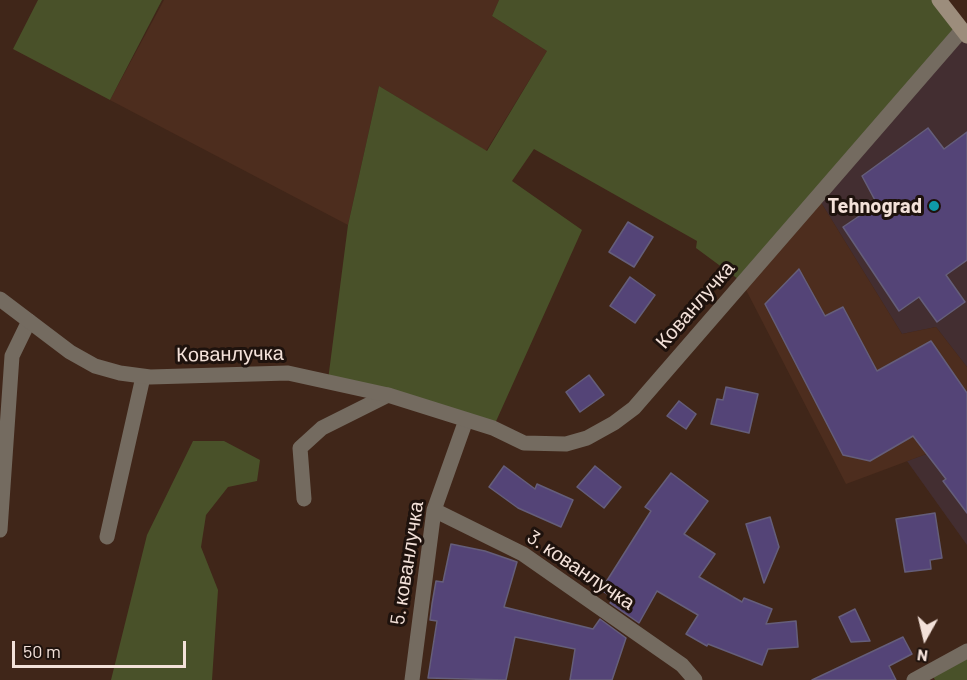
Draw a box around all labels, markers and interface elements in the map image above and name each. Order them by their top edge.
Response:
place label: Tehnograd [828,194,922,218]
marker: Tehnograd [927,199,941,213]
street label: Кованлучка [651,256,739,354]
street label: Кованлучка [176,341,284,367]
street label: 5. кованлучка [385,499,429,627]
street label: 3. кованлучка [523,525,639,615]
north arrow [895,608,955,668]
scale bar [15,629,189,667]
text: 50 m [23,640,61,662]
text: N [916,646,929,666]

